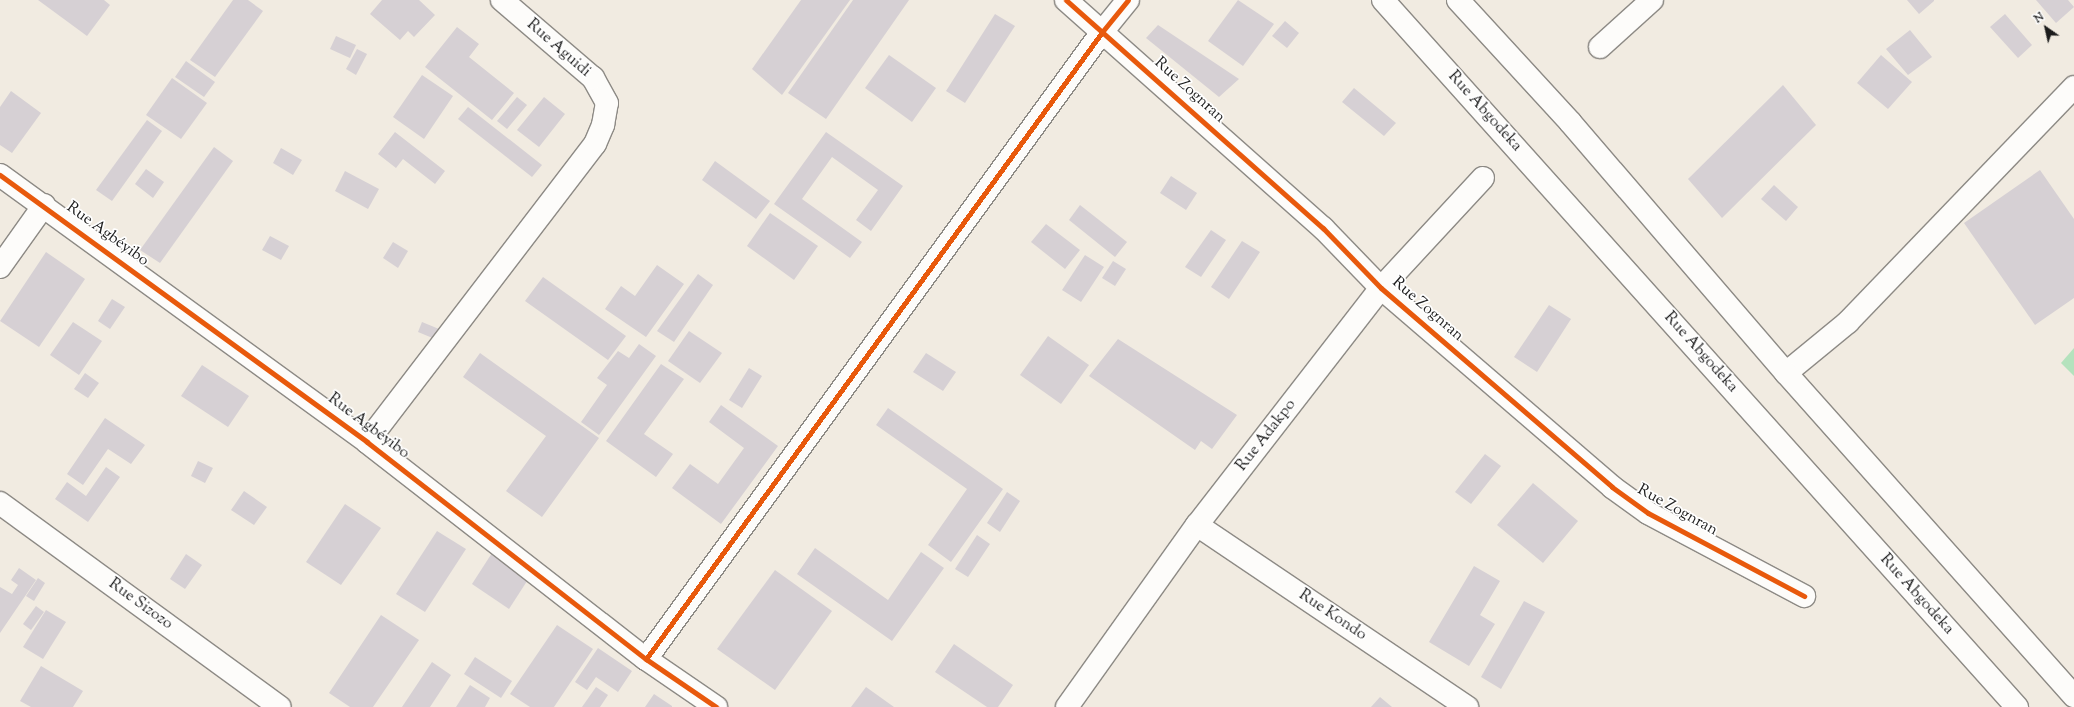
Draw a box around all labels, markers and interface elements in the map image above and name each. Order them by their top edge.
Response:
north arrow [2026,8,2066,48]
text: N [2031,9,2047,27]
street label: Rue Aguidi [522,16,594,82]
street label: Rue Zognran [1150,54,1228,128]
street label: Rue Abgodeka [1443,68,1525,156]
street label: Rue Agbéyibo [62,199,152,271]
street label: Rue Zognran [1387,274,1467,346]
street label: Rue Abgodeka [1659,309,1741,397]
street label: Rue Agbéyibo [323,390,413,464]
street label: Rue Adakpo [1233,396,1301,476]
street label: Rue Zognran [1634,481,1720,541]
street label: Rue Abgodeka [1875,551,1957,639]
street label: Rue Sizozo [104,575,176,635]
street label: Rue Kondo [1294,586,1370,646]

